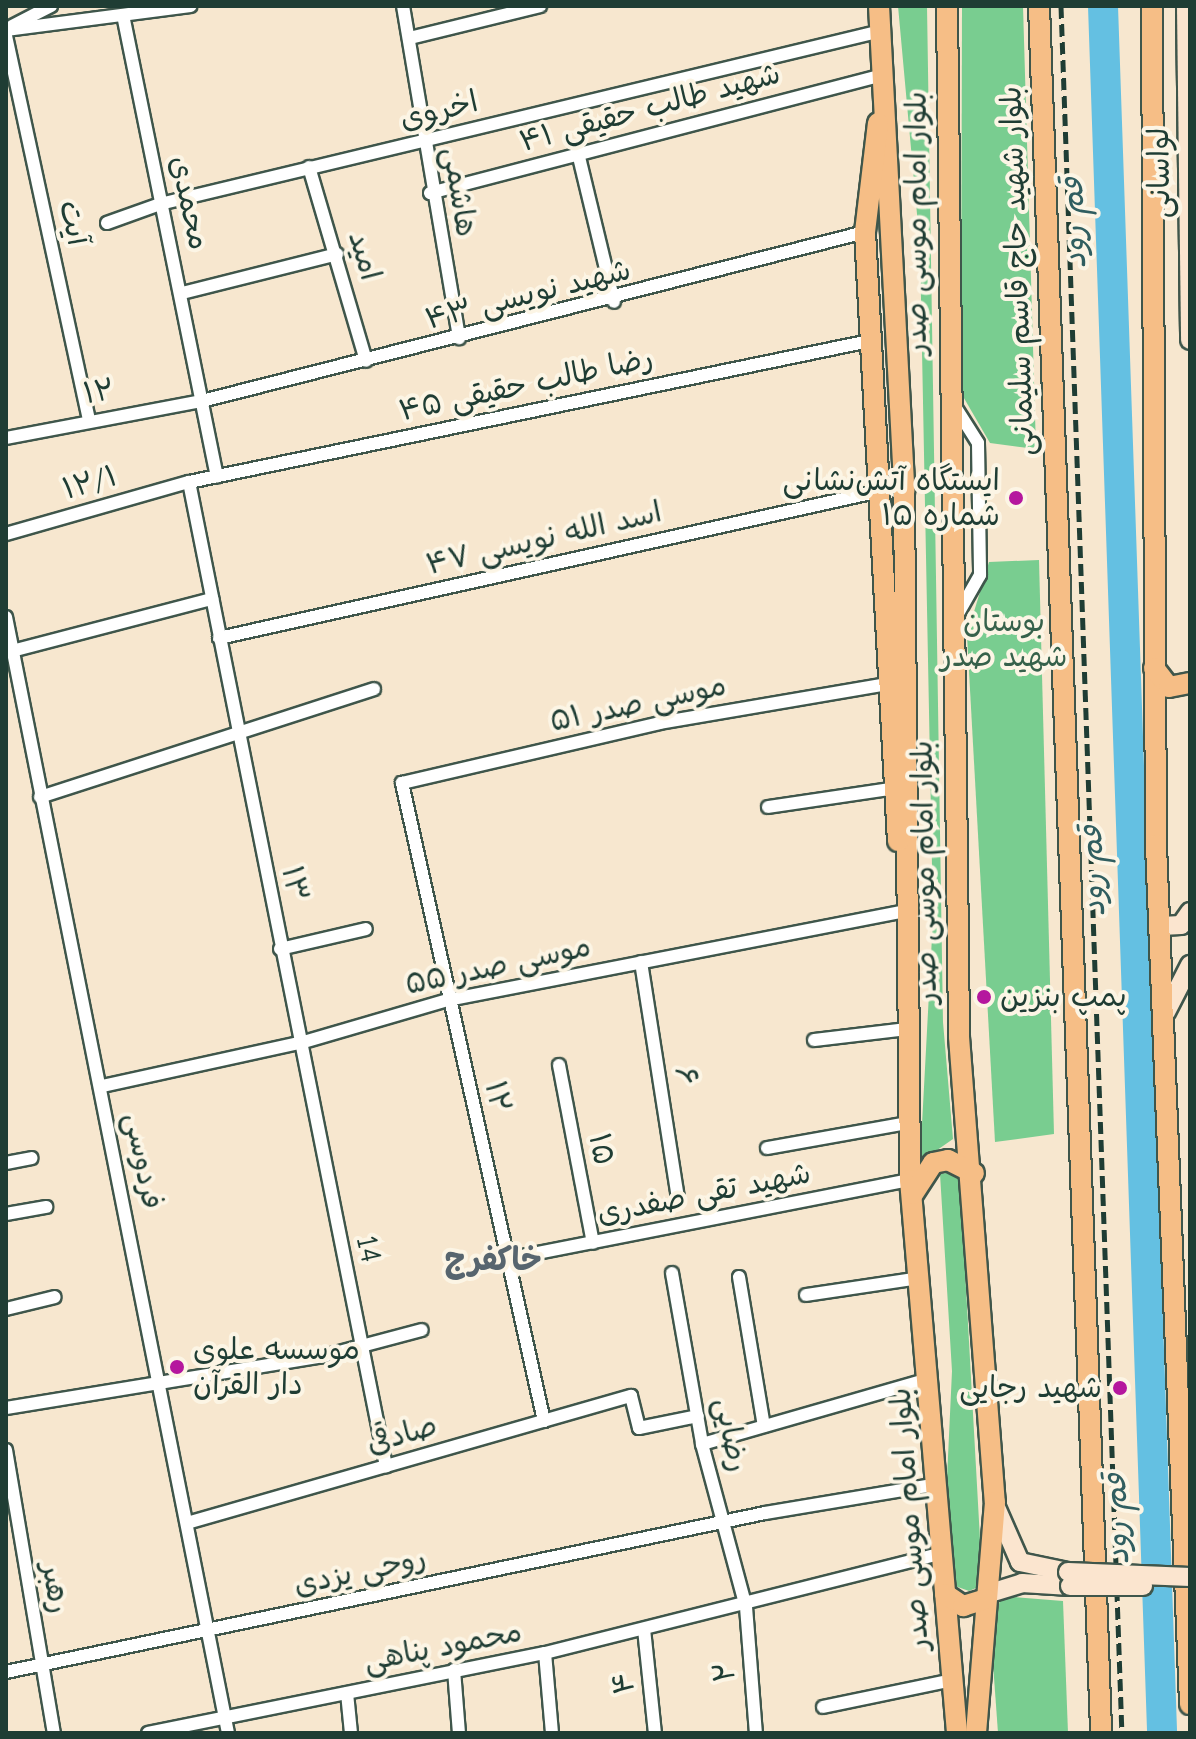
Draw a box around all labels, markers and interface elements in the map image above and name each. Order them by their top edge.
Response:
street label: ۴۱ شهید طالب حقیقی [516,56,784,160]
street label: اخروی [396,84,482,138]
street label: بلوار شهید حاج قاسم سلیمانی [994,85,1042,457]
street label: بلوار امام موسی صدر [899,91,935,355]
street label: لواسانی [1141,127,1179,219]
street label: هاشمی [434,145,484,239]
street label: محمدی [162,153,216,253]
water label: قم رود [1053,177,1095,269]
street label: آیت [51,197,95,249]
street label: امید [340,227,388,285]
street label: ۴۳ شهید نویسی [422,252,634,338]
street label: ۴۵ رضا طالب حقیقی [396,340,656,430]
street label: ۱۲ [81,372,117,412]
street label: ۱۲/۱ [59,458,121,508]
place label: ایستگاه آتش‌نشانی شماره ۱۵ [782,463,1000,534]
marker: ایستگاه آتش‌نشانی شماره ۱۵ [1007,489,1025,507]
street label: ۴۷ اسد الله نویسی [423,494,665,584]
park label: بوستان شهید صدر [940,604,1068,674]
street label: موسی صدر ۵۱ [547,668,729,740]
street label: بلوار امام موسی صدر [905,740,945,1004]
water label: قم رود [1072,825,1114,917]
street label: ۱۳ [273,863,315,905]
street label: موسی صدر ۵۵ [402,929,594,1003]
place label: پمپ بنزین [1000,979,1127,1015]
marker: پمپ بنزین [975,988,993,1006]
street label: ۶ [666,1064,704,1088]
street label: ۱۲ [476,1078,518,1116]
street label: فردوسی [116,1110,170,1212]
street label: ۱۵ [580,1130,622,1168]
street label: شهید تقی صفدری [594,1156,814,1232]
street label: 14 [347,1232,389,1266]
district label: خاکفرج [444,1241,542,1279]
place label: موسسه علوی دار القرآن [193,1332,360,1402]
marker: موسسه علوی دار القرآن [168,1358,186,1376]
place label: شهید رجایی [959,1370,1102,1406]
marker: شهید رجایی [1109,1377,1131,1399]
street label: بلوار امام موسی صدر [883,1386,937,1652]
street label: رضایی [706,1395,756,1475]
street label: صادقی [363,1408,441,1462]
water label: قم رود [1096,1473,1138,1565]
street label: روحی یزدی [291,1540,429,1604]
street label: رهبر [33,1560,77,1616]
street label: محمود پناهی [361,1614,525,1680]
street label: ۲ [706,1661,744,1683]
street label: ۴ [605,1670,643,1696]

